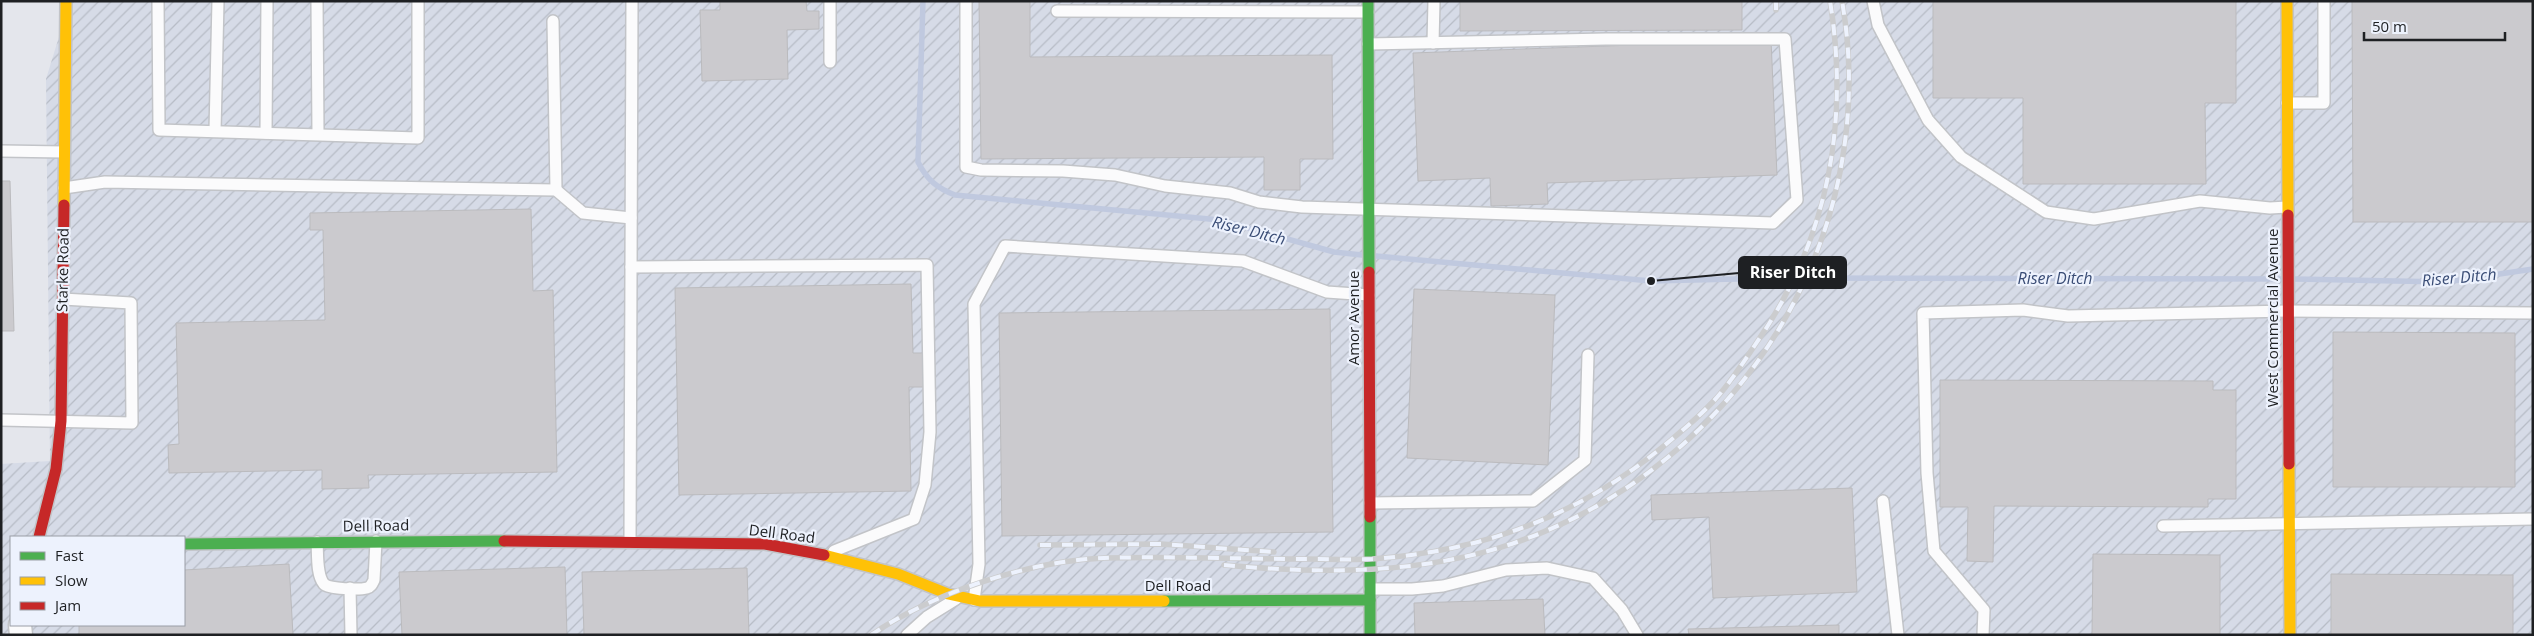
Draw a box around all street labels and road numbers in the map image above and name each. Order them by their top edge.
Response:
street label: Starke Road [51,228,73,312]
street label: West Commercial Avenue [2262,229,2282,407]
street label: Amor Avenue [1343,271,1363,365]
street label: Dell Road [343,514,409,536]
street label: Dell Road [748,519,816,547]
street label: Dell Road [1145,575,1211,595]

